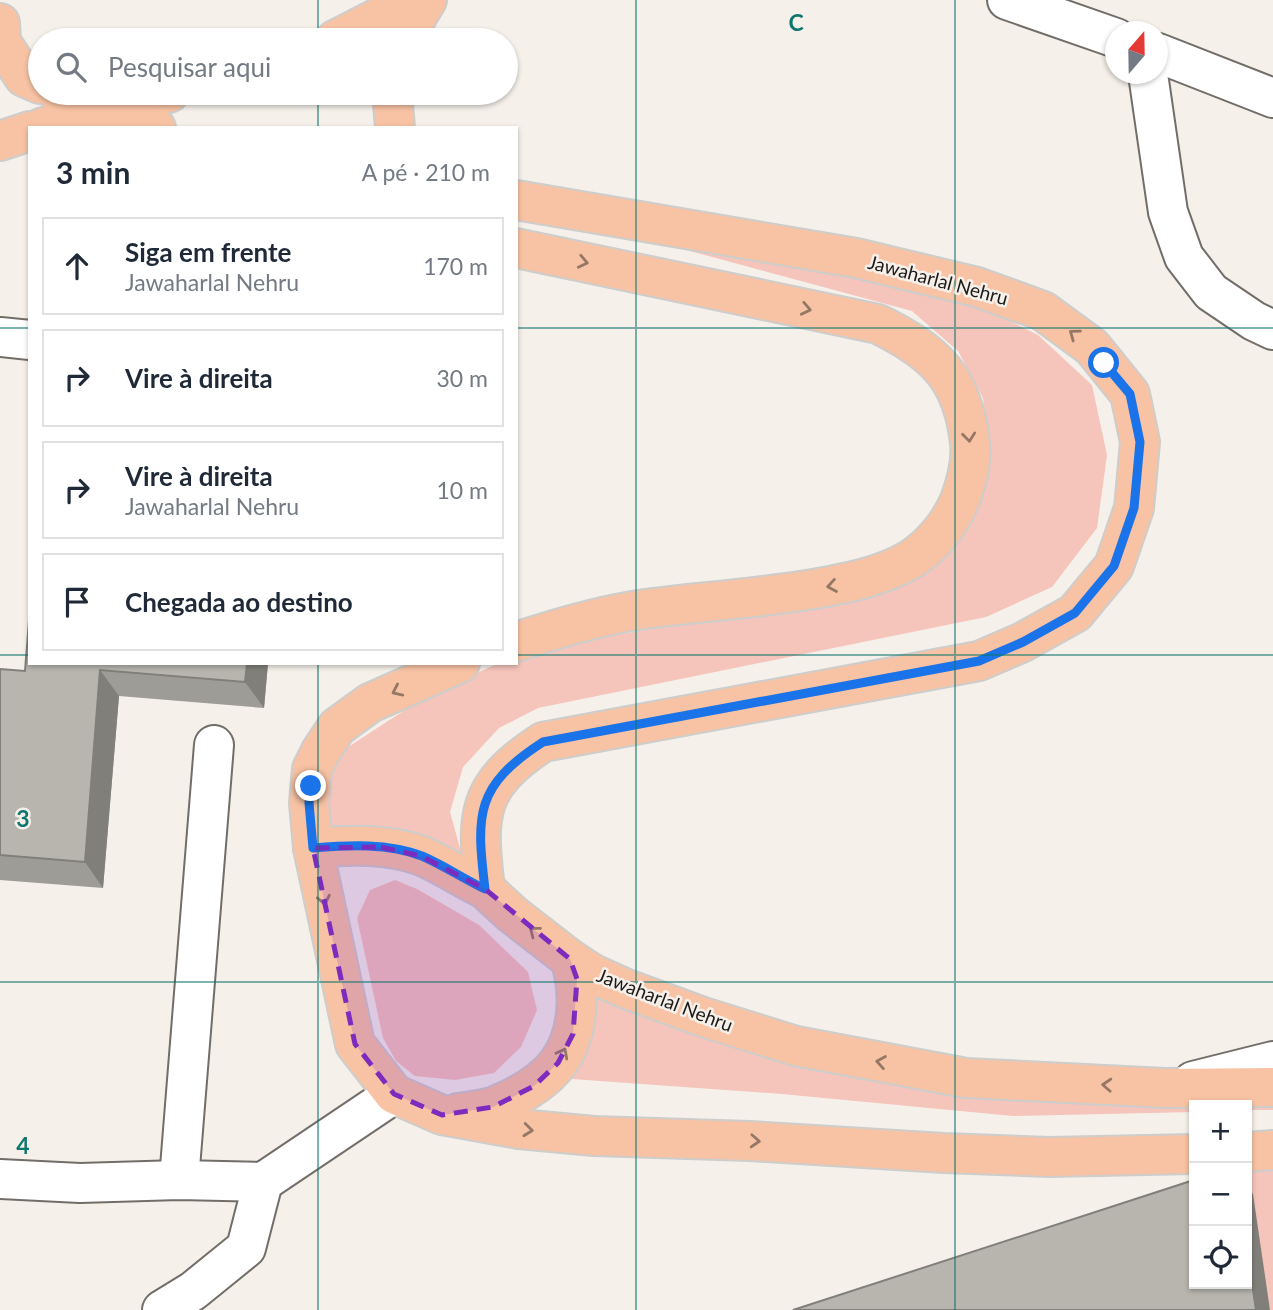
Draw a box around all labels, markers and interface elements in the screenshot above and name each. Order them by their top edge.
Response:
text: C [788,8,804,36]
north arrow [1105,21,1168,84]
search box [28,28,518,105]
icon: search [52,48,90,86]
text: Pesquisar aqui [108,51,271,83]
text: 3 min [56,154,130,190]
text: A pé · 210 m [362,158,490,186]
text: Siga em frente [125,236,292,268]
icon: ahead [58,247,96,285]
street label: Jawaharlal Nehru [866,250,1011,309]
text: 170 m [423,252,488,280]
one-way arrow [577,254,589,269]
text: Jawaharlal Nehru [125,268,299,296]
one-way arrow [800,300,812,315]
one-way arrow [1069,330,1082,343]
route start [1088,347,1119,378]
icon: right [58,359,96,397]
text: Vire à direita [125,362,273,394]
text: 30 m [437,364,488,392]
one-way arrow [961,431,976,442]
text: Vire à direita [125,460,273,492]
icon: right [58,471,96,509]
text: 10 m [437,476,488,504]
text: Jawaharlal Nehru [125,492,299,520]
one-way arrow [826,578,837,593]
icon: arrive [58,583,96,621]
text: Chegada ao destino [125,586,353,618]
one-way arrow [392,683,404,697]
route end [295,770,326,801]
text: 3 [16,804,30,832]
one-way arrow [316,894,331,906]
one-way arrow [530,927,542,940]
street label: Jawaharlal Nehru [594,963,736,1036]
one-way arrow [554,1048,568,1060]
one-way arrow [875,1055,887,1070]
one-way arrow [1101,1077,1112,1092]
map controls [1189,1100,1252,1289]
button: + [1189,1100,1252,1163]
one-way arrow [522,1122,533,1137]
text: 4 [16,1131,30,1159]
one-way arrow [749,1134,760,1149]
button: − [1189,1163,1252,1226]
button: locate [1189,1226,1252,1289]

